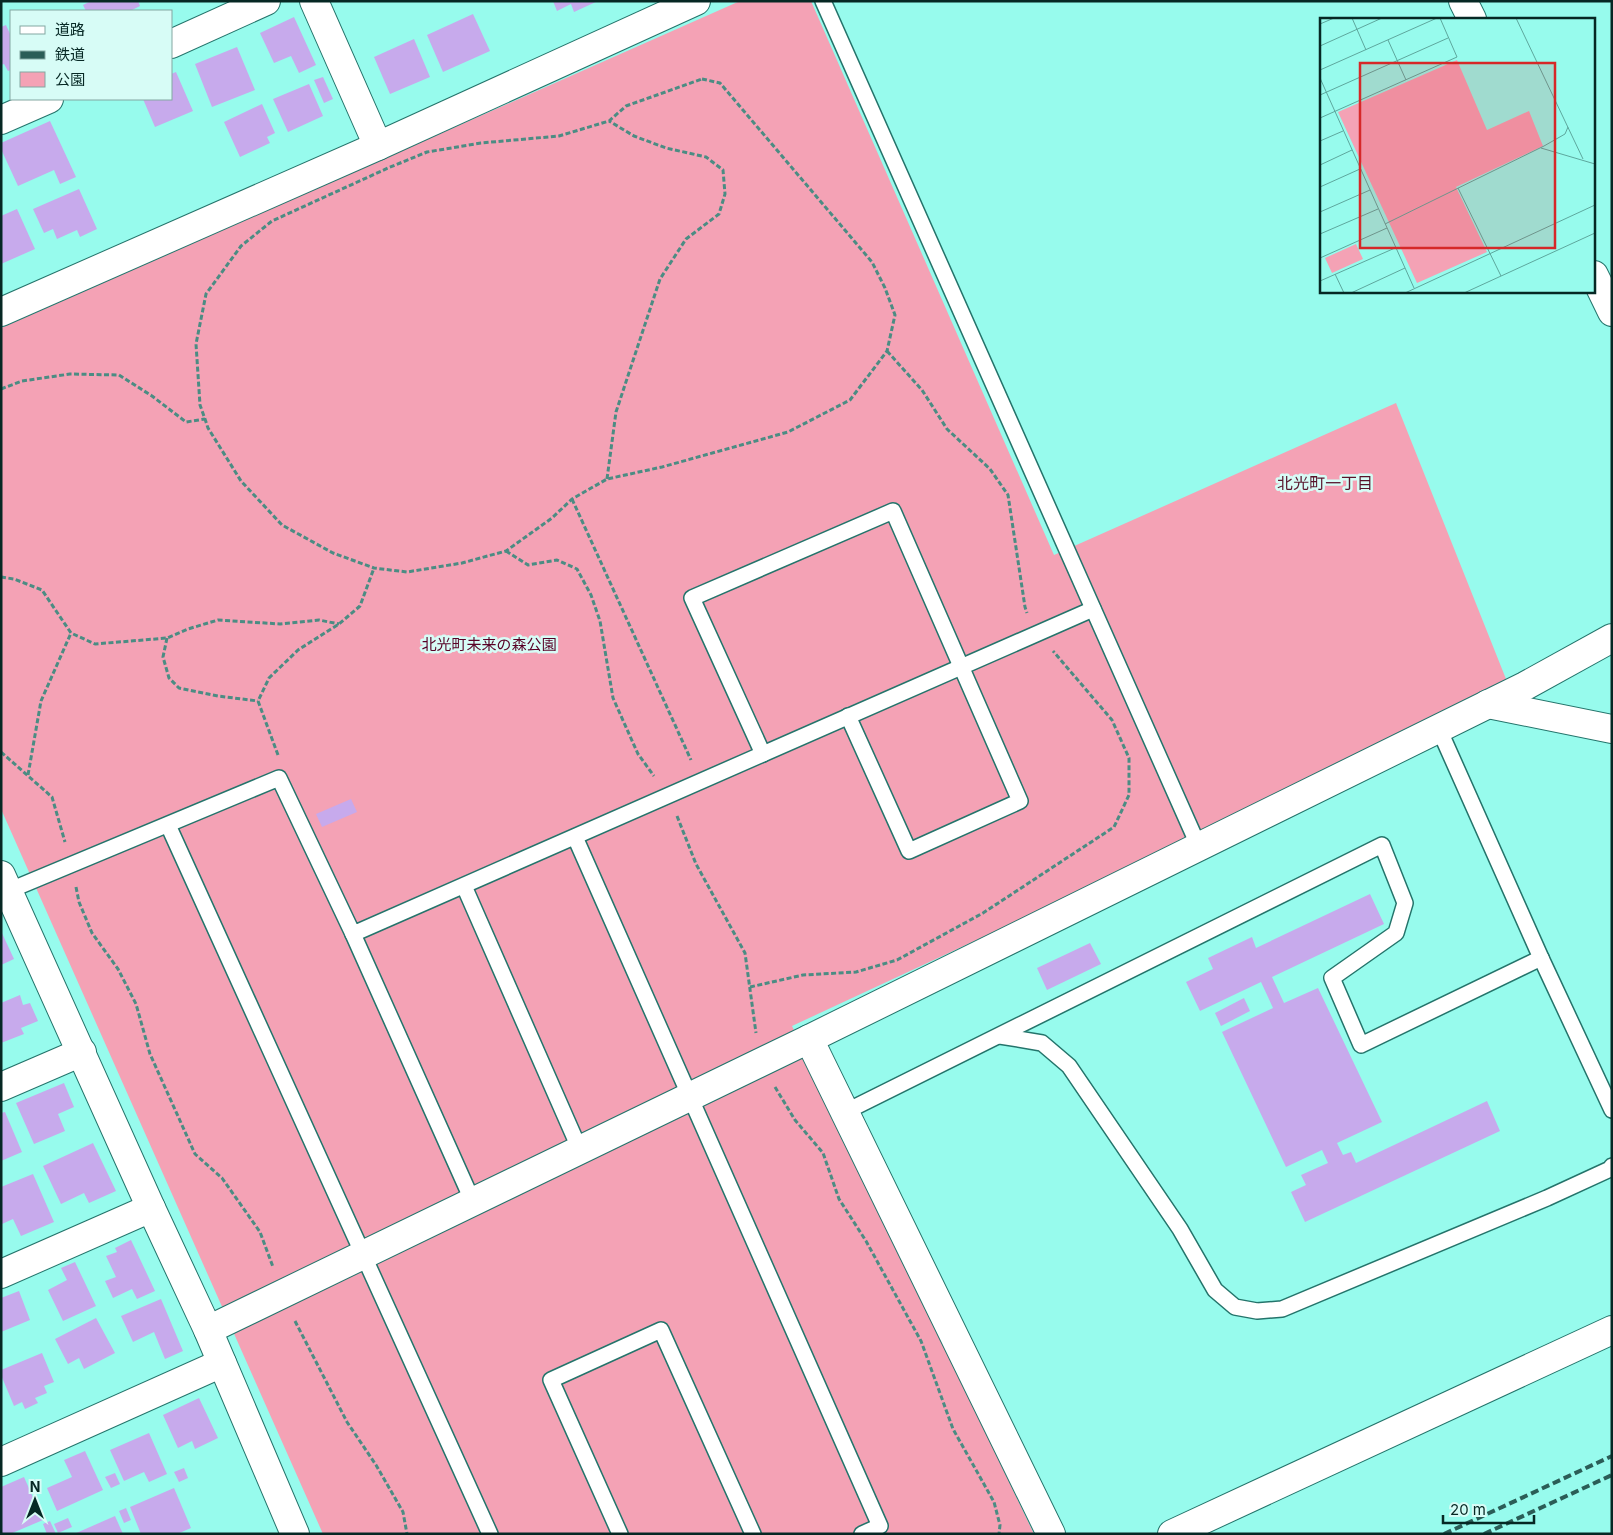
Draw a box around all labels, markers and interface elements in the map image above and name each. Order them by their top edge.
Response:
legend [10,10,172,100]
inset map [1320,18,1596,292]
text: 道路 [55,20,85,39]
text: 鉄道 [55,45,85,64]
text: 公園 [55,70,85,89]
district label: 北光町一丁目 [1277,473,1373,493]
park label: 北光町未来の森公園 [421,635,557,654]
north arrow [10,1475,60,1525]
text: N [30,1478,40,1495]
scale bar [1443,1492,1534,1524]
text: 20 m [1450,1500,1486,1519]

